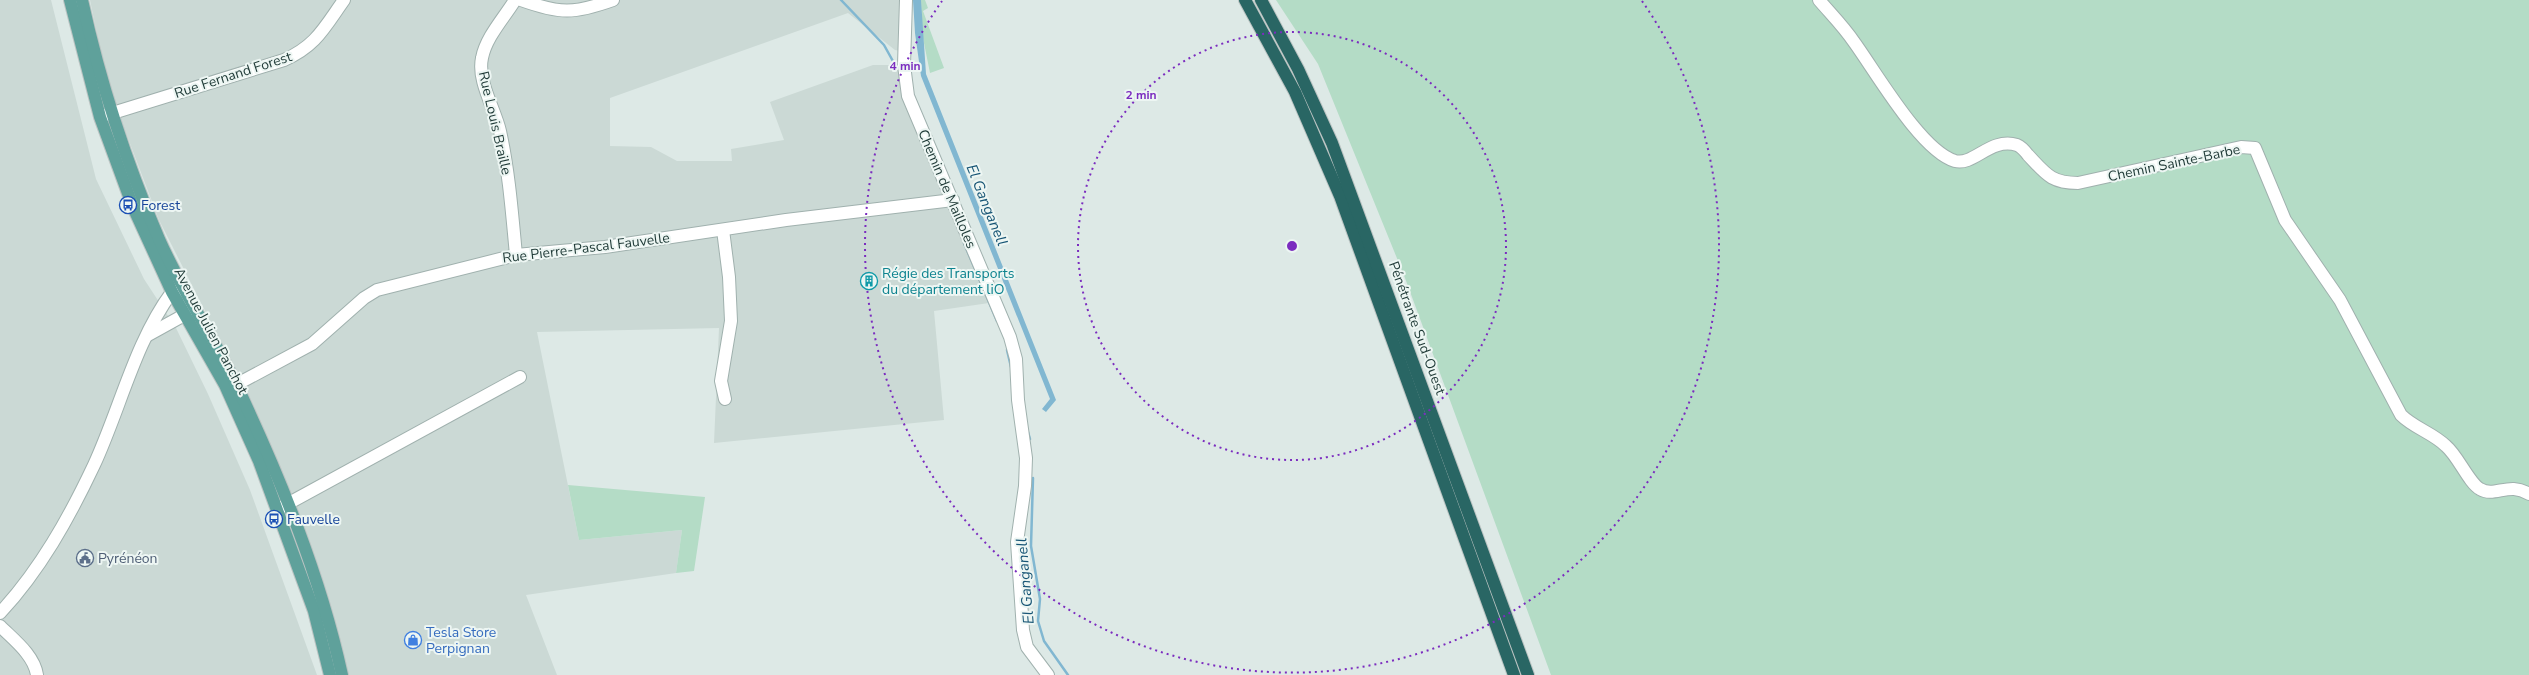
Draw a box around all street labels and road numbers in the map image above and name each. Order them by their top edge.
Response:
street label: Rue Fernand Forest [172,47,294,103]
street label: Rue Louis Braille [474,69,516,177]
street label: Chemin de Mailloles [913,127,981,252]
street label: Chemin Sainte-Barbe [2106,140,2242,186]
street label: Rue Pierre-Pascal Fauvelle [501,228,671,268]
street label: Pénétrante Sud-Ouest [1384,259,1450,397]
street label: Avenue Julien Panchot [170,264,253,398]

